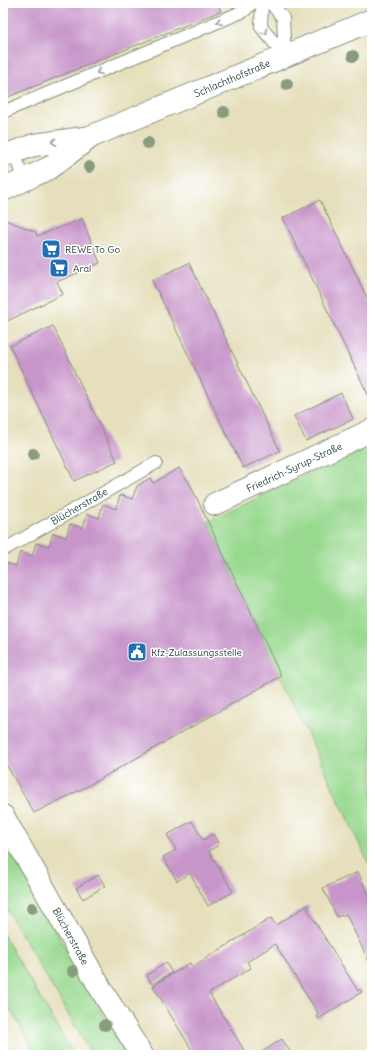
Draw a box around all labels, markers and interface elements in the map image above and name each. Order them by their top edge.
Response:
one-way arrow [215,17,222,25]
one-way arrow [261,27,268,35]
street label: Schlachthofstraße [192,57,272,100]
one-way arrow [95,67,103,75]
one-way arrow [50,137,57,146]
supermarket icon: REWE To Go [40,238,62,260]
place label: REWE To Go [65,243,120,256]
supermarket icon: Aral [48,257,70,279]
place label: Aral [73,262,91,275]
street label: Friedrich-Syrup-Straße [244,440,344,495]
street label: Blücherstraße [49,485,110,528]
public building icon: Kfz-Zulassungsstelle [126,641,148,663]
place label: Kfz-Zulassungsstelle [151,646,242,659]
street label: Blücherstraße [50,905,92,967]

